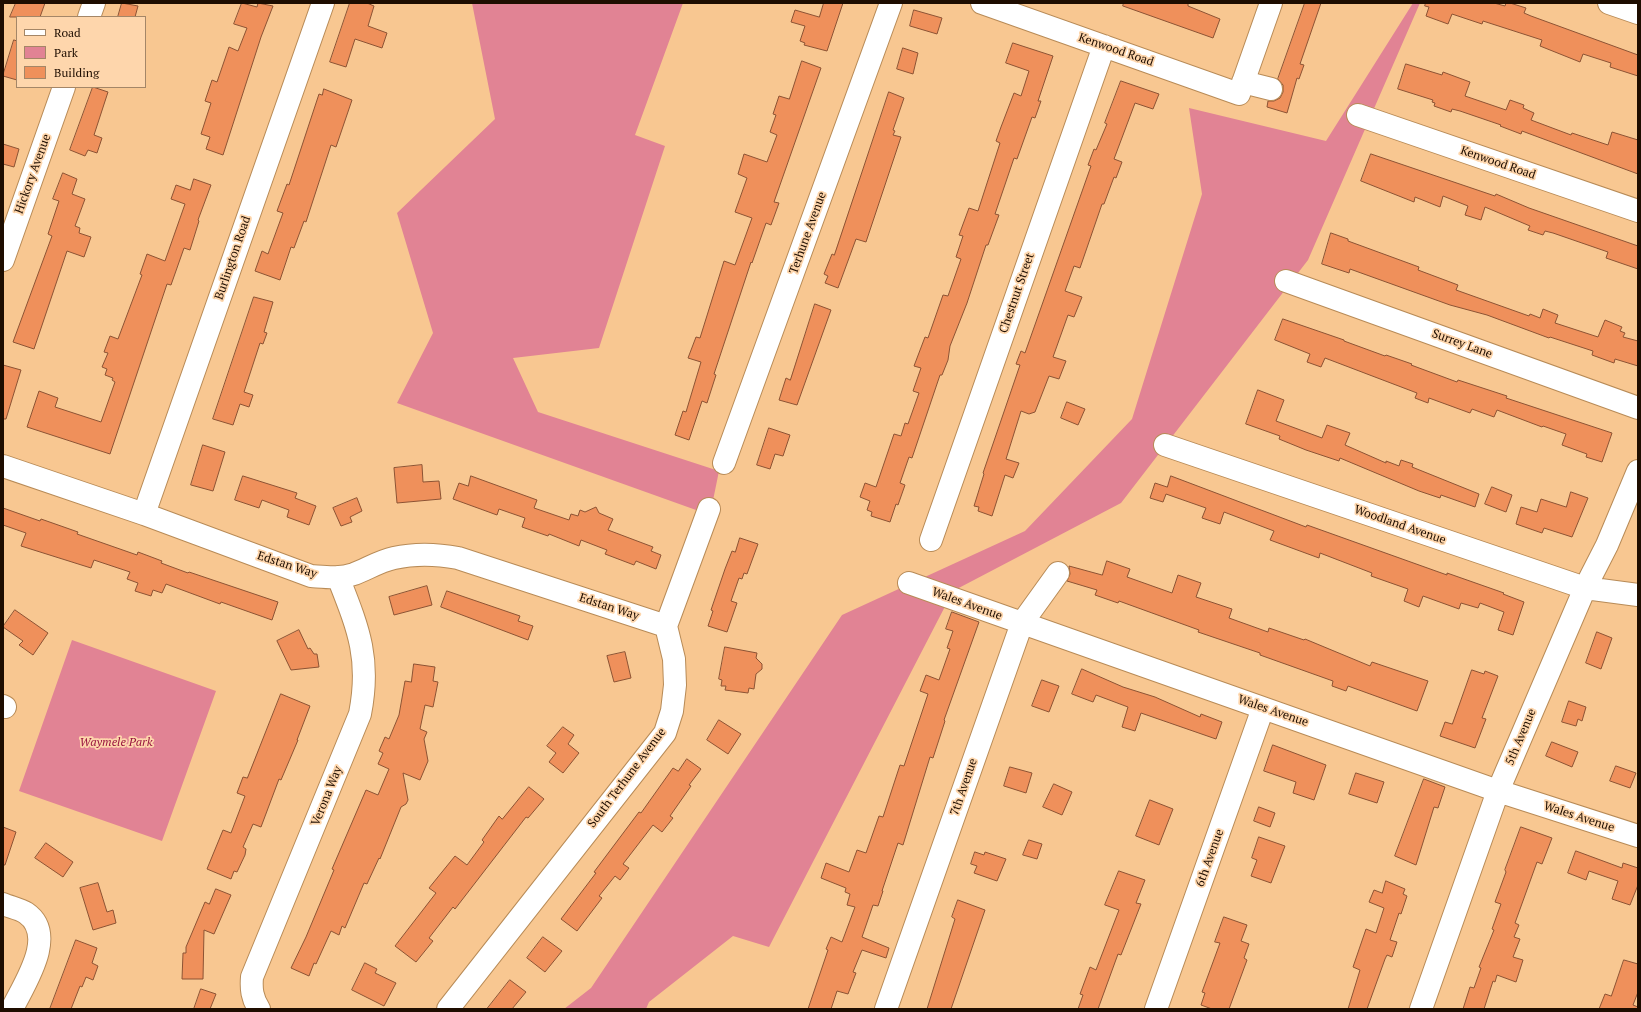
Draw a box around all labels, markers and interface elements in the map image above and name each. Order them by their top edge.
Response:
legend [16,16,146,88]
text: Road [54,25,81,40]
street label: Kenwood Road [1077,30,1155,70]
text: Park [54,45,78,60]
text: Building [54,65,99,80]
street label: Hickory Avenue [12,132,54,216]
street label: Kenwood Road [1459,143,1537,183]
street label: Terhune Avenue [786,190,830,276]
street label: Burlington Road [212,214,254,302]
street label: Chestnut Street [997,251,1037,335]
street label: Surrey Lane [1430,326,1494,362]
street label: Woodland Avenue [1352,503,1448,547]
street label: Edstan Way [255,549,319,581]
street label: Wales Avenue [930,585,1004,623]
street label: Edstan Way [577,591,641,623]
street label: Wales Avenue [1236,692,1310,730]
street label: 5th Avenue [1503,707,1539,767]
street label: South Terhune Avenue [585,725,669,831]
park label: Waymele Park [80,736,152,750]
street label: 7th Avenue [947,756,981,818]
street label: Verona Way [309,764,345,828]
street label: Wales Avenue [1542,799,1616,835]
street label: 6th Avenue [1193,827,1227,889]

